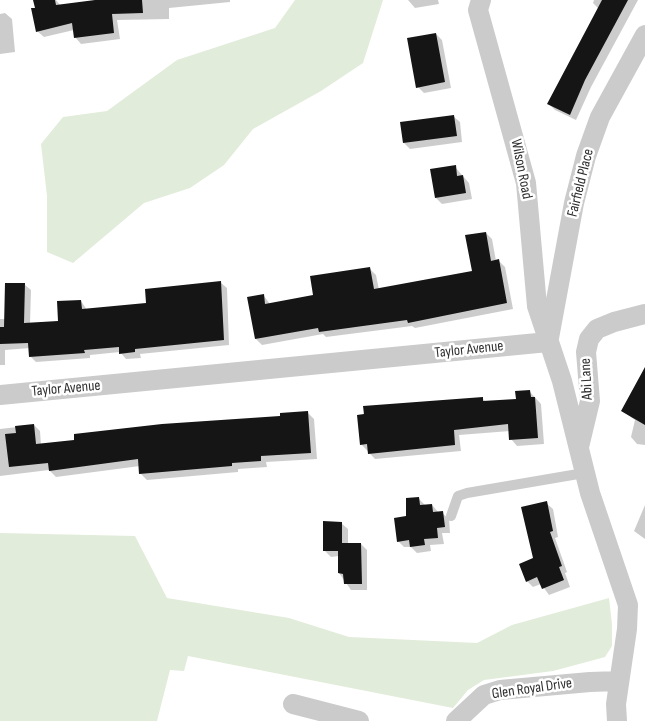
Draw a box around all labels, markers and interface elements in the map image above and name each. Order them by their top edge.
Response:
street label: Wilson Road [506,137,536,201]
street label: Fairfield Place [564,147,598,219]
street label: Taylor Avenue [434,337,504,363]
street label: Abi Lane [577,358,597,400]
street label: Taylor Avenue [31,377,101,401]
street label: Glen Royal Drive [491,674,573,704]

